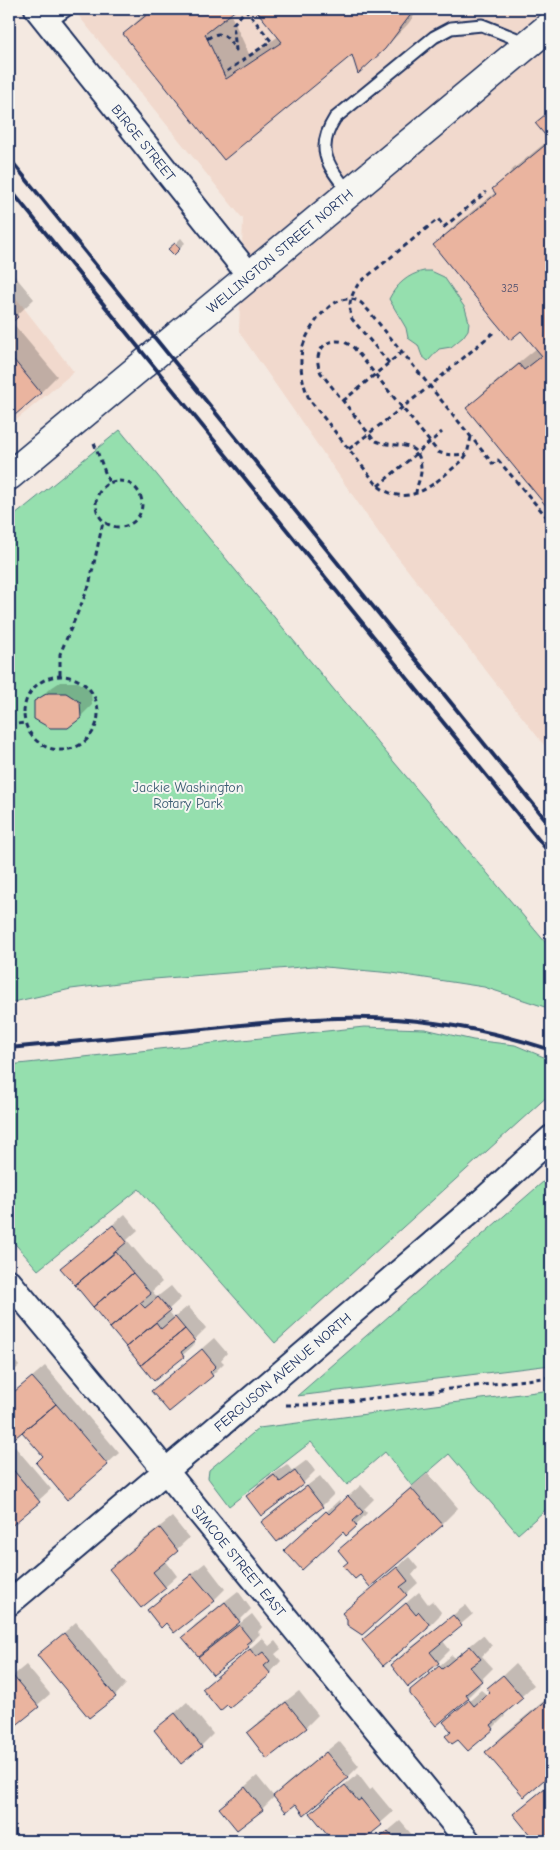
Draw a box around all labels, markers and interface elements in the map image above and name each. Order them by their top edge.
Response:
street label: BIRGE STREET [108,101,180,185]
street label: WELLINGTON STREET NORTH [203,185,356,317]
house number: 325 [501,282,519,295]
park label: Jackie Washington Rotary Park [133,779,243,812]
street label: FERGUSON AVENUE NORTH [210,1309,355,1435]
street label: SIMCOE STREET EAST [188,1501,290,1620]

